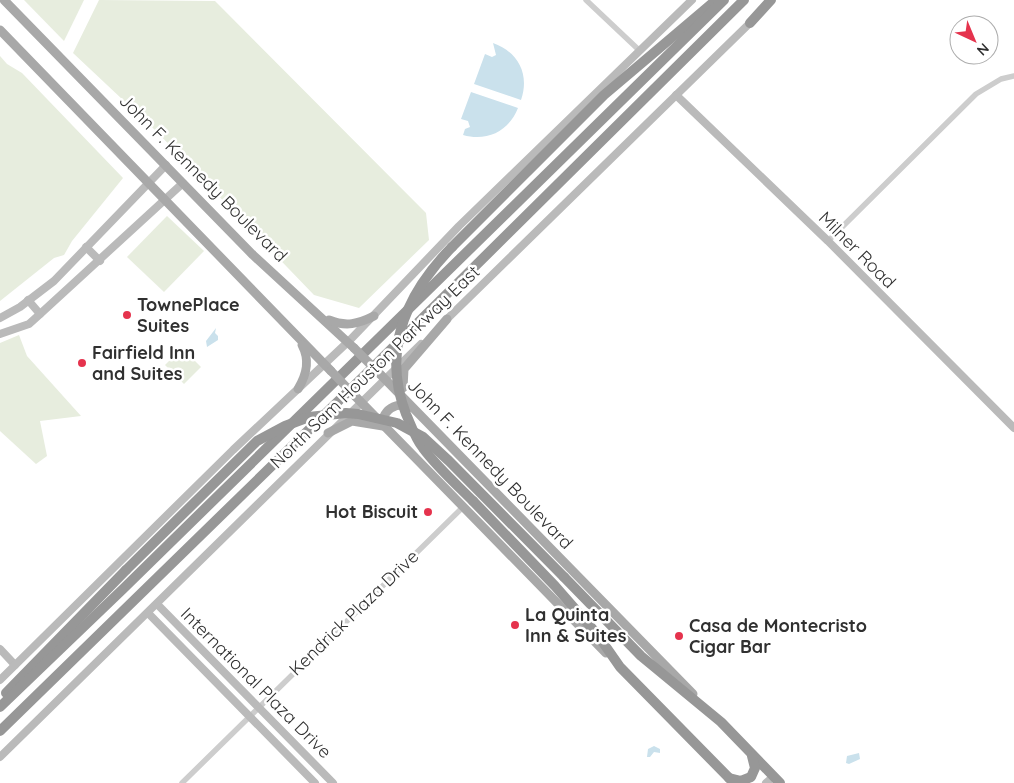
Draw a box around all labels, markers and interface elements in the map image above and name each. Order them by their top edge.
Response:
north arrow [949,15,999,65]
text: N [973,39,993,59]
street label: John F. Kennedy Boulevard [114,89,292,267]
street label: Milner Road [814,206,901,293]
street label: North Sam Houston Parkway East [265,260,484,473]
place label: TownePlace Suites [137,293,240,337]
marker: TownePlace Suites [121,309,133,321]
place label: Fairfield Inn and Suites [92,341,195,385]
marker: Fairfield Inn and Suites [76,357,88,369]
street label: John F. Kennedy Boulevard [403,373,578,554]
place label: Hot Biscuit [325,500,418,523]
marker: Hot Biscuit [422,506,434,518]
street label: Kendrick Plaza Drive [284,545,423,680]
street label: International Plaza Drive [176,602,337,763]
place label: La Quinta Inn & Suites [525,603,627,647]
place label: Casa de Montecristo Cigar Bar [689,614,867,658]
marker: La Quinta Inn & Suites [509,619,521,631]
marker: Casa de Montecristo Cigar Bar [673,630,685,642]

